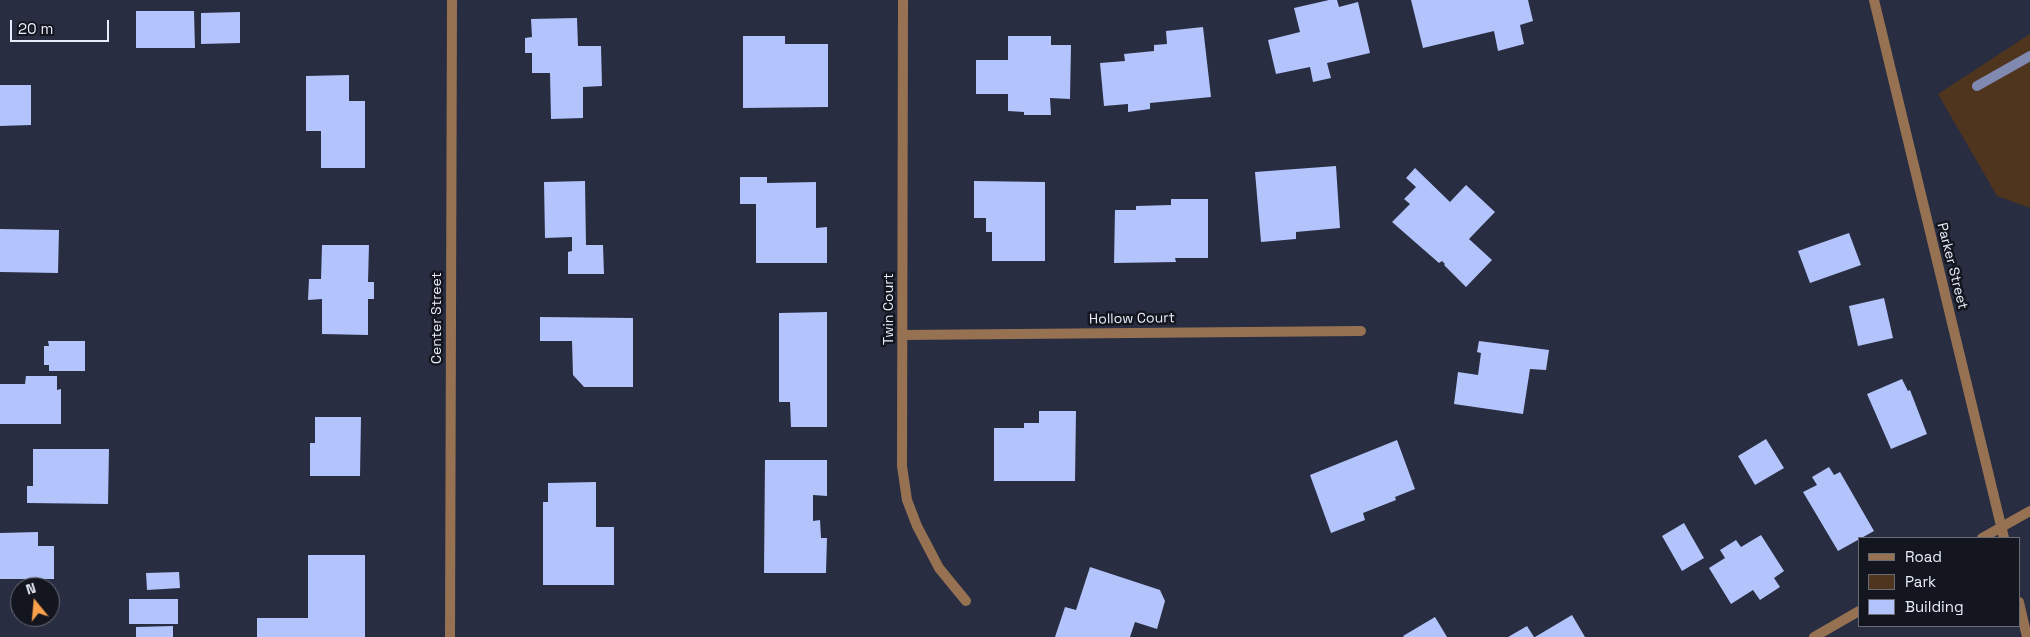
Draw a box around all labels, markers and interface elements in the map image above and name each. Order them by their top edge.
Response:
scale bar [12,10,111,42]
text: 20 m [18,19,53,38]
street label: Parker Street [1933,221,1971,311]
street label: Center Street [429,272,445,364]
street label: Twin Court [881,273,897,345]
street label: Hollow Court [1089,310,1175,328]
legend [1858,537,2020,627]
text: Road [1905,547,1942,566]
text: Park [1905,572,1936,591]
north arrow [10,577,60,627]
text: N [24,579,38,599]
text: Building [1905,597,1964,616]

